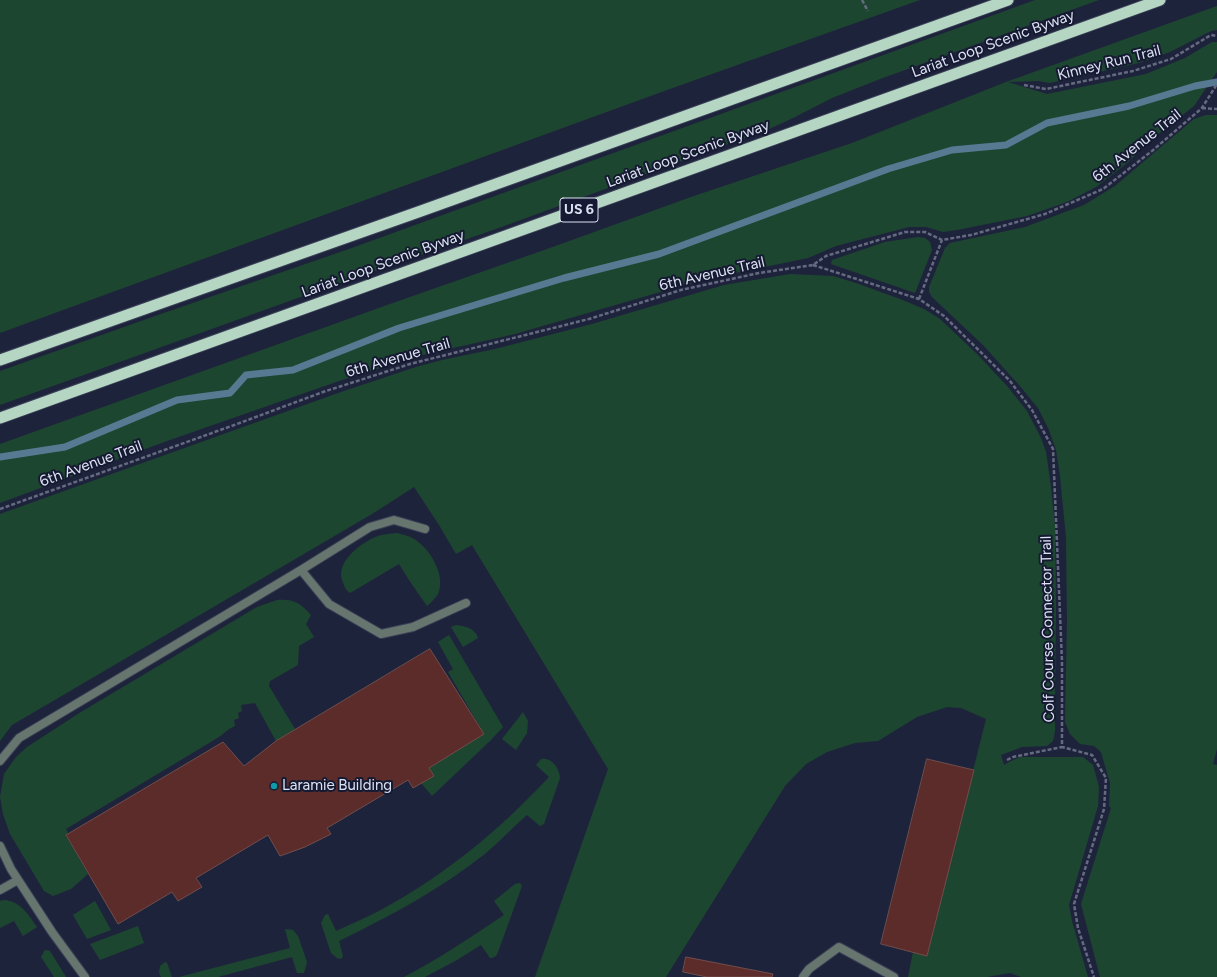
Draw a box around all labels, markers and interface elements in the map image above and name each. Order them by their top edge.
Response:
street label: Lariat Loop Scenic Byway [909,6,1077,82]
street label: Kinney Run Trail [1055,41,1163,85]
street label: 6th Avenue Trail [1089,106,1185,186]
street label: Lariat Loop Scenic Byway [604,116,772,192]
road number: US 6 [560,198,598,222]
street label: Lariat Loop Scenic Byway [299,226,467,302]
street label: 6th Avenue Trail [657,253,767,295]
street label: 6th Avenue Trail [344,334,452,382]
street label: 6th Avenue Trail [37,437,145,491]
street label: Colf Course Connector Trail [1037,536,1059,722]
place label: Laramie Building [282,777,392,795]
marker: Laramie Building [269,781,279,791]

